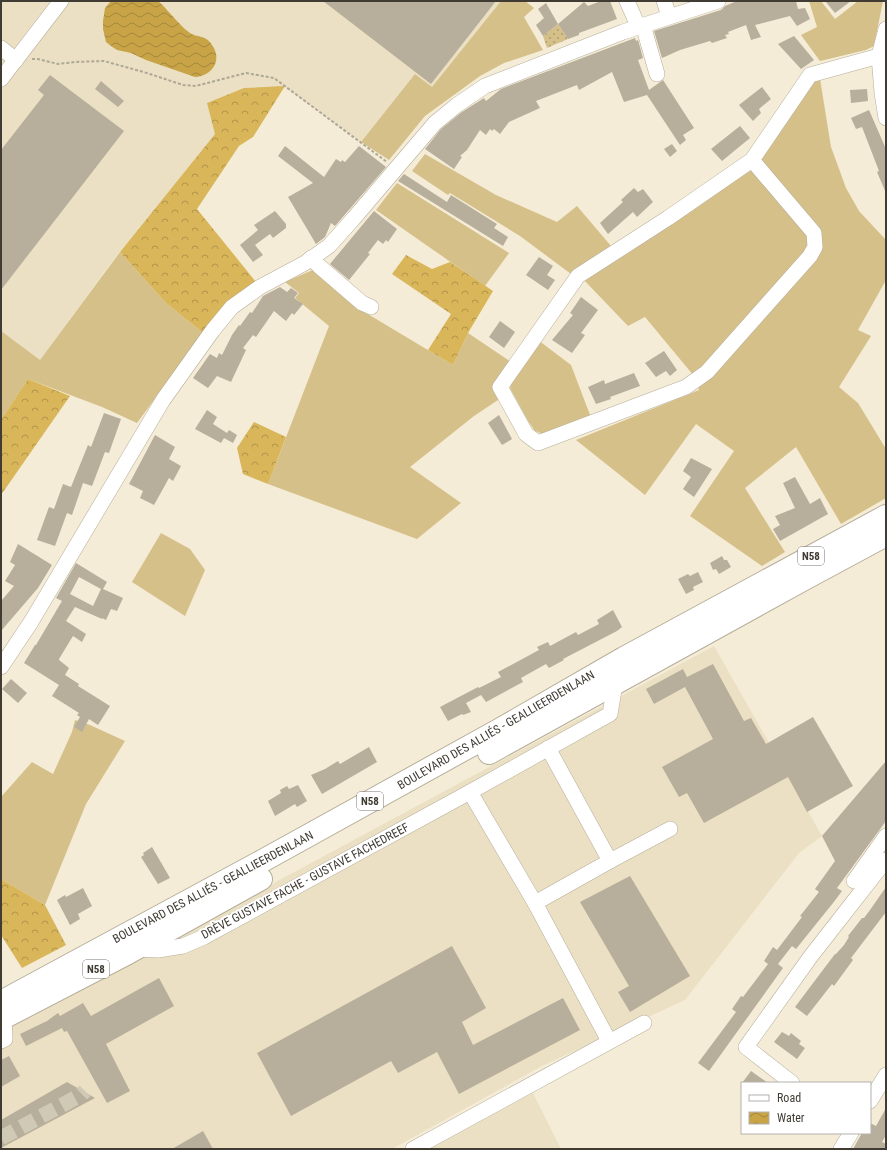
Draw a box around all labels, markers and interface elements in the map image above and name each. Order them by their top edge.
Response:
road number: N58 [798,547,824,565]
street label: BOULEVARD DES ALLIÉS - GEALLIEERDENLAAN [394,667,597,792]
road number: N58 [357,792,383,810]
street label: DRÈVE GUSTAVE FACHE - GUSTAVE FACHEDREEF [198,819,411,942]
street label: BOULEVARD DES ALLIÉS - GEALLIEERDENLAAN [110,827,316,946]
road number: N58 [83,960,109,978]
legend [741,1082,871,1134]
text: Road [777,1091,801,1105]
text: Water [777,1111,805,1125]

